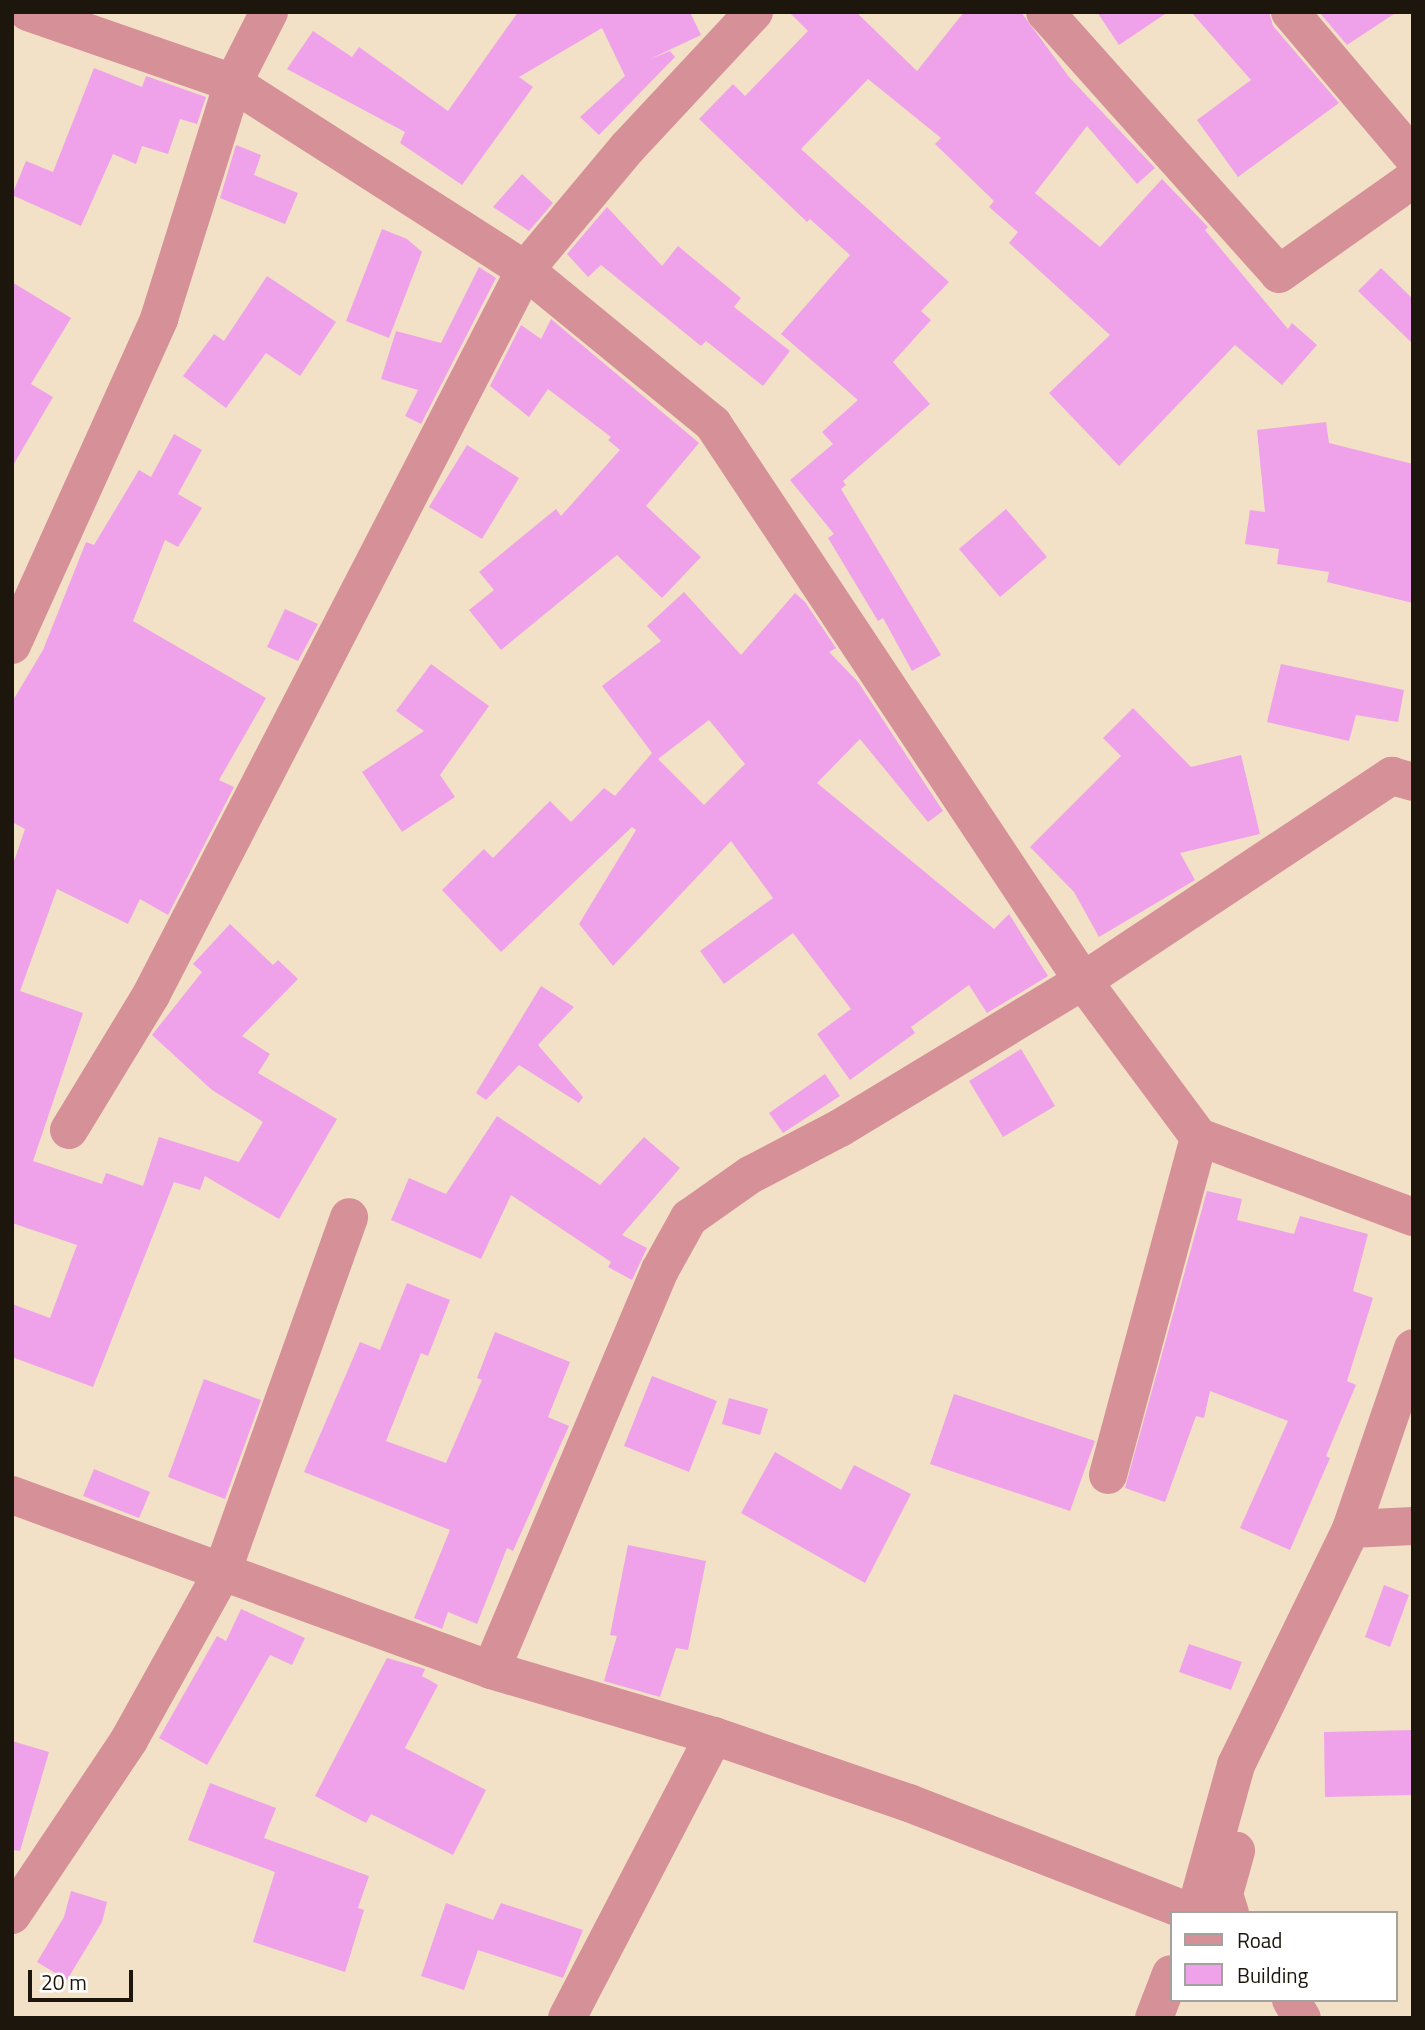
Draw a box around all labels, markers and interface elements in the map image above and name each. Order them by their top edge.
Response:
legend [1170,1911,1397,2002]
text: Road [1237,1924,1282,1956]
scale bar [32,1956,136,2000]
text: Building [1237,1959,1308,1991]
text: 20 m [41,1966,87,1998]

